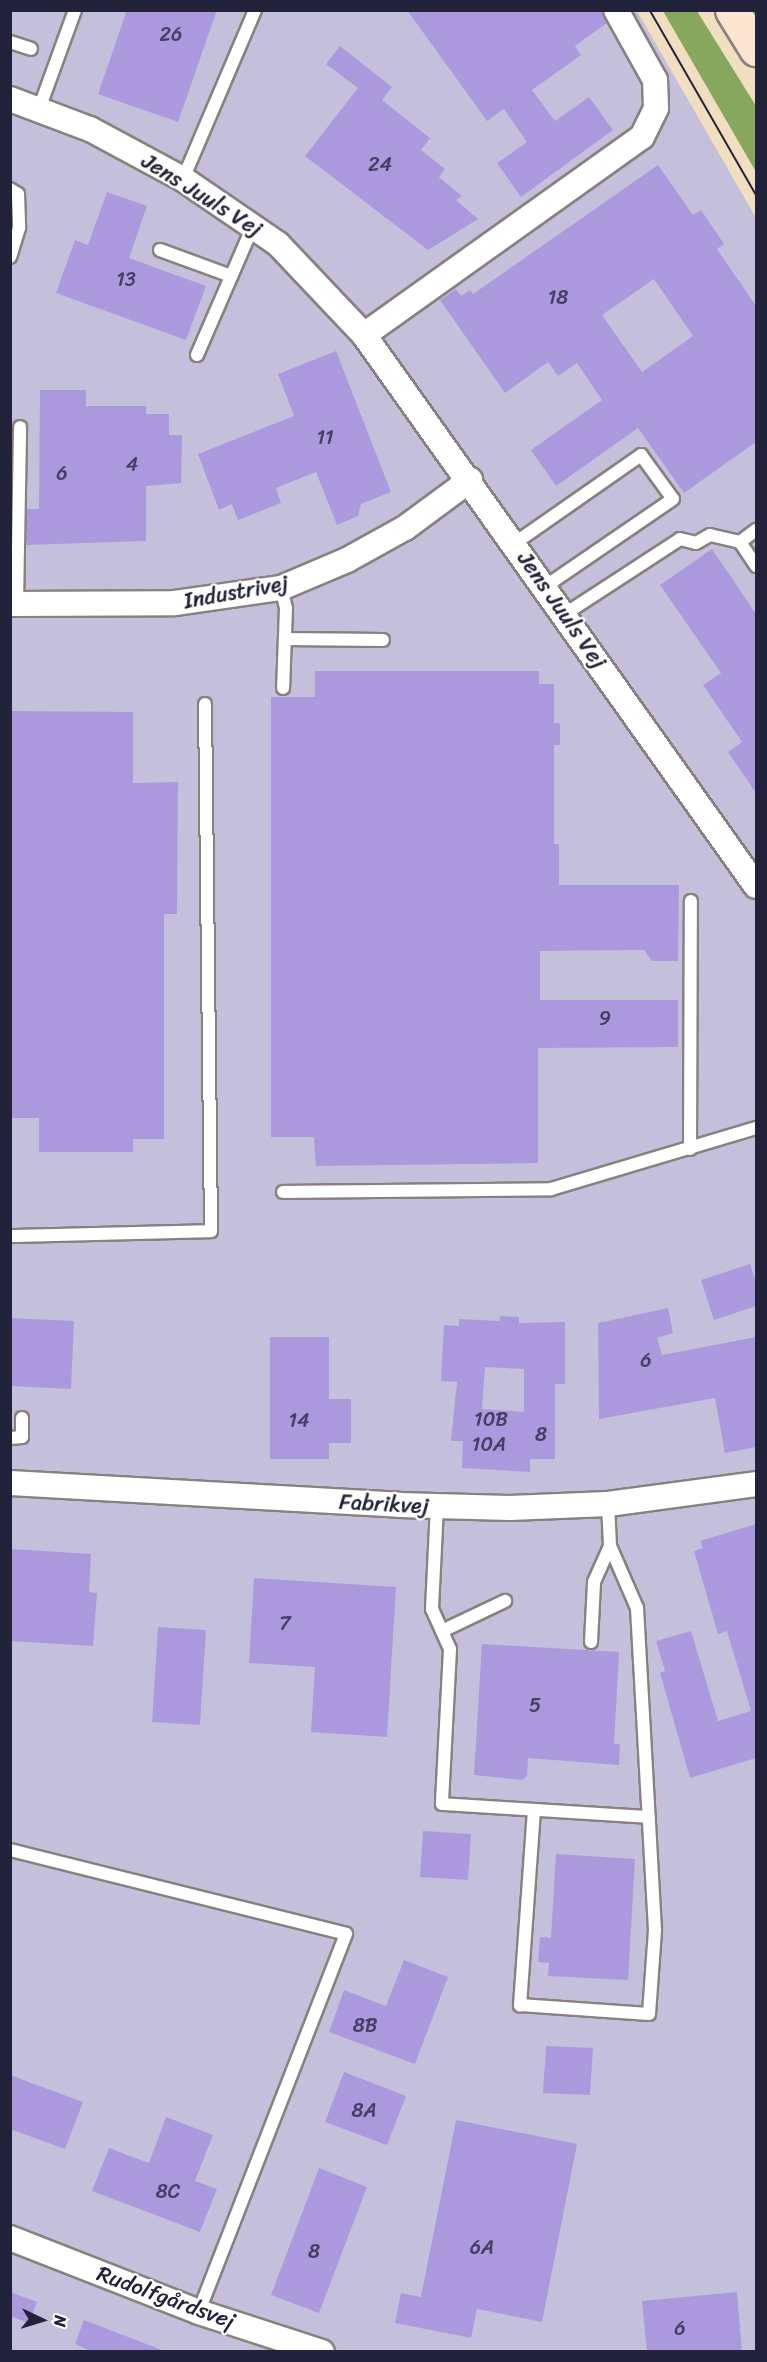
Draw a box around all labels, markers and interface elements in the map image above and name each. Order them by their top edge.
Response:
house number: 26 [160,22,182,46]
street label: Jens Juuls Vej [138,148,266,242]
house number: 24 [368,152,392,176]
house number: 13 [116,267,136,291]
house number: 18 [548,285,568,309]
house number: 11 [316,425,334,449]
house number: 4 [126,452,138,476]
house number: 6 [56,461,68,485]
street label: Jens Juuls Vej [512,547,612,673]
street label: Industrivej [182,570,290,614]
house number: 9 [599,1006,611,1030]
house number: 6 [640,1348,652,1372]
house number: 10B [474,1407,508,1431]
house number: 14 [288,1408,310,1432]
house number: 8 [535,1422,547,1446]
house number: 10A [472,1432,506,1456]
street label: Fabrikvej [338,1488,430,1520]
house number: 7 [279,1611,291,1635]
house number: 5 [529,1693,541,1717]
house number: 8B [353,2013,377,2037]
house number: 8A [351,2098,377,2122]
house number: 8C [156,2179,180,2203]
house number: 6A [470,2235,494,2259]
house number: 8 [308,2239,320,2263]
street label: Rudolfgårdsvej [94,2260,238,2334]
north arrow [12,2290,72,2350]
text: N [46,2315,75,2328]
house number: 6 [674,2316,686,2340]

